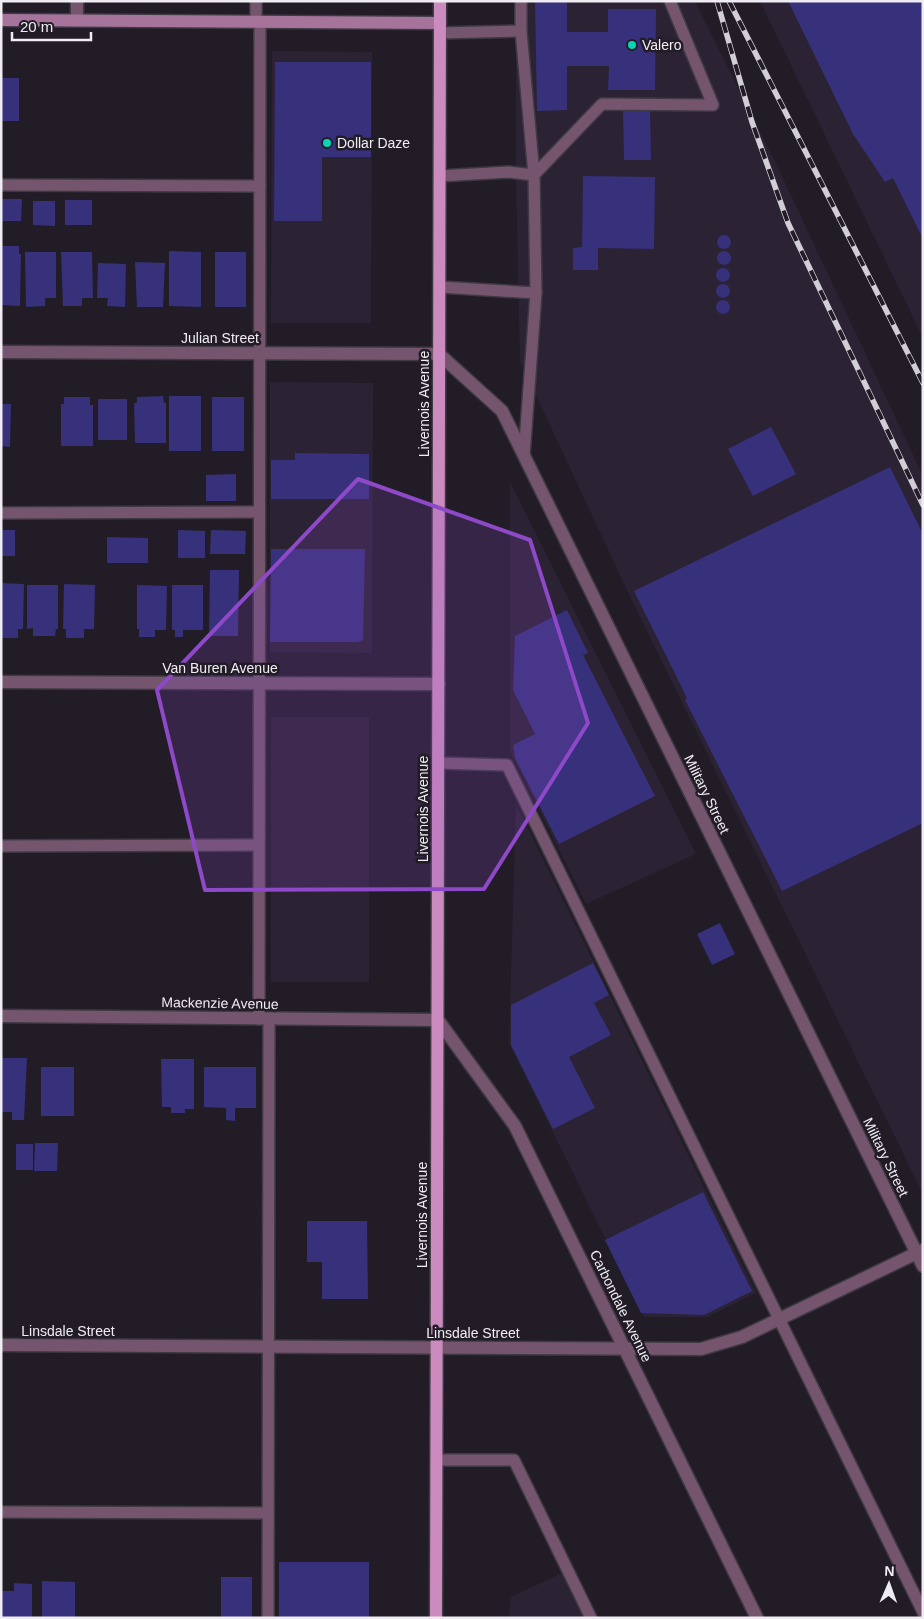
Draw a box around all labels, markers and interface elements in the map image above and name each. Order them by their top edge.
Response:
scale bar [12,10,91,42]
text: 20 m [20,18,53,35]
place label: Valero [642,37,682,53]
marker: Valero [626,39,638,51]
place label: Dollar Daze [337,135,410,151]
marker: Dollar Daze [321,137,333,149]
street label: Julian Street [181,330,259,346]
street label: Livernois Avenue [416,351,432,457]
street label: Van Buren Avenue [162,660,278,676]
street label: Military Street [681,752,733,836]
street label: Livernois Avenue [415,756,431,862]
street label: Mackenzie Avenue [161,994,279,1012]
street label: Military Street [860,1115,912,1199]
street label: Livernois Avenue [414,1162,430,1268]
street label: Carbondale Avenue [587,1247,655,1365]
street label: Linsdale Street [21,1323,115,1339]
street label: Linsdale Street [426,1325,520,1341]
north arrow [864,1559,914,1609]
text: N [884,1563,895,1579]

